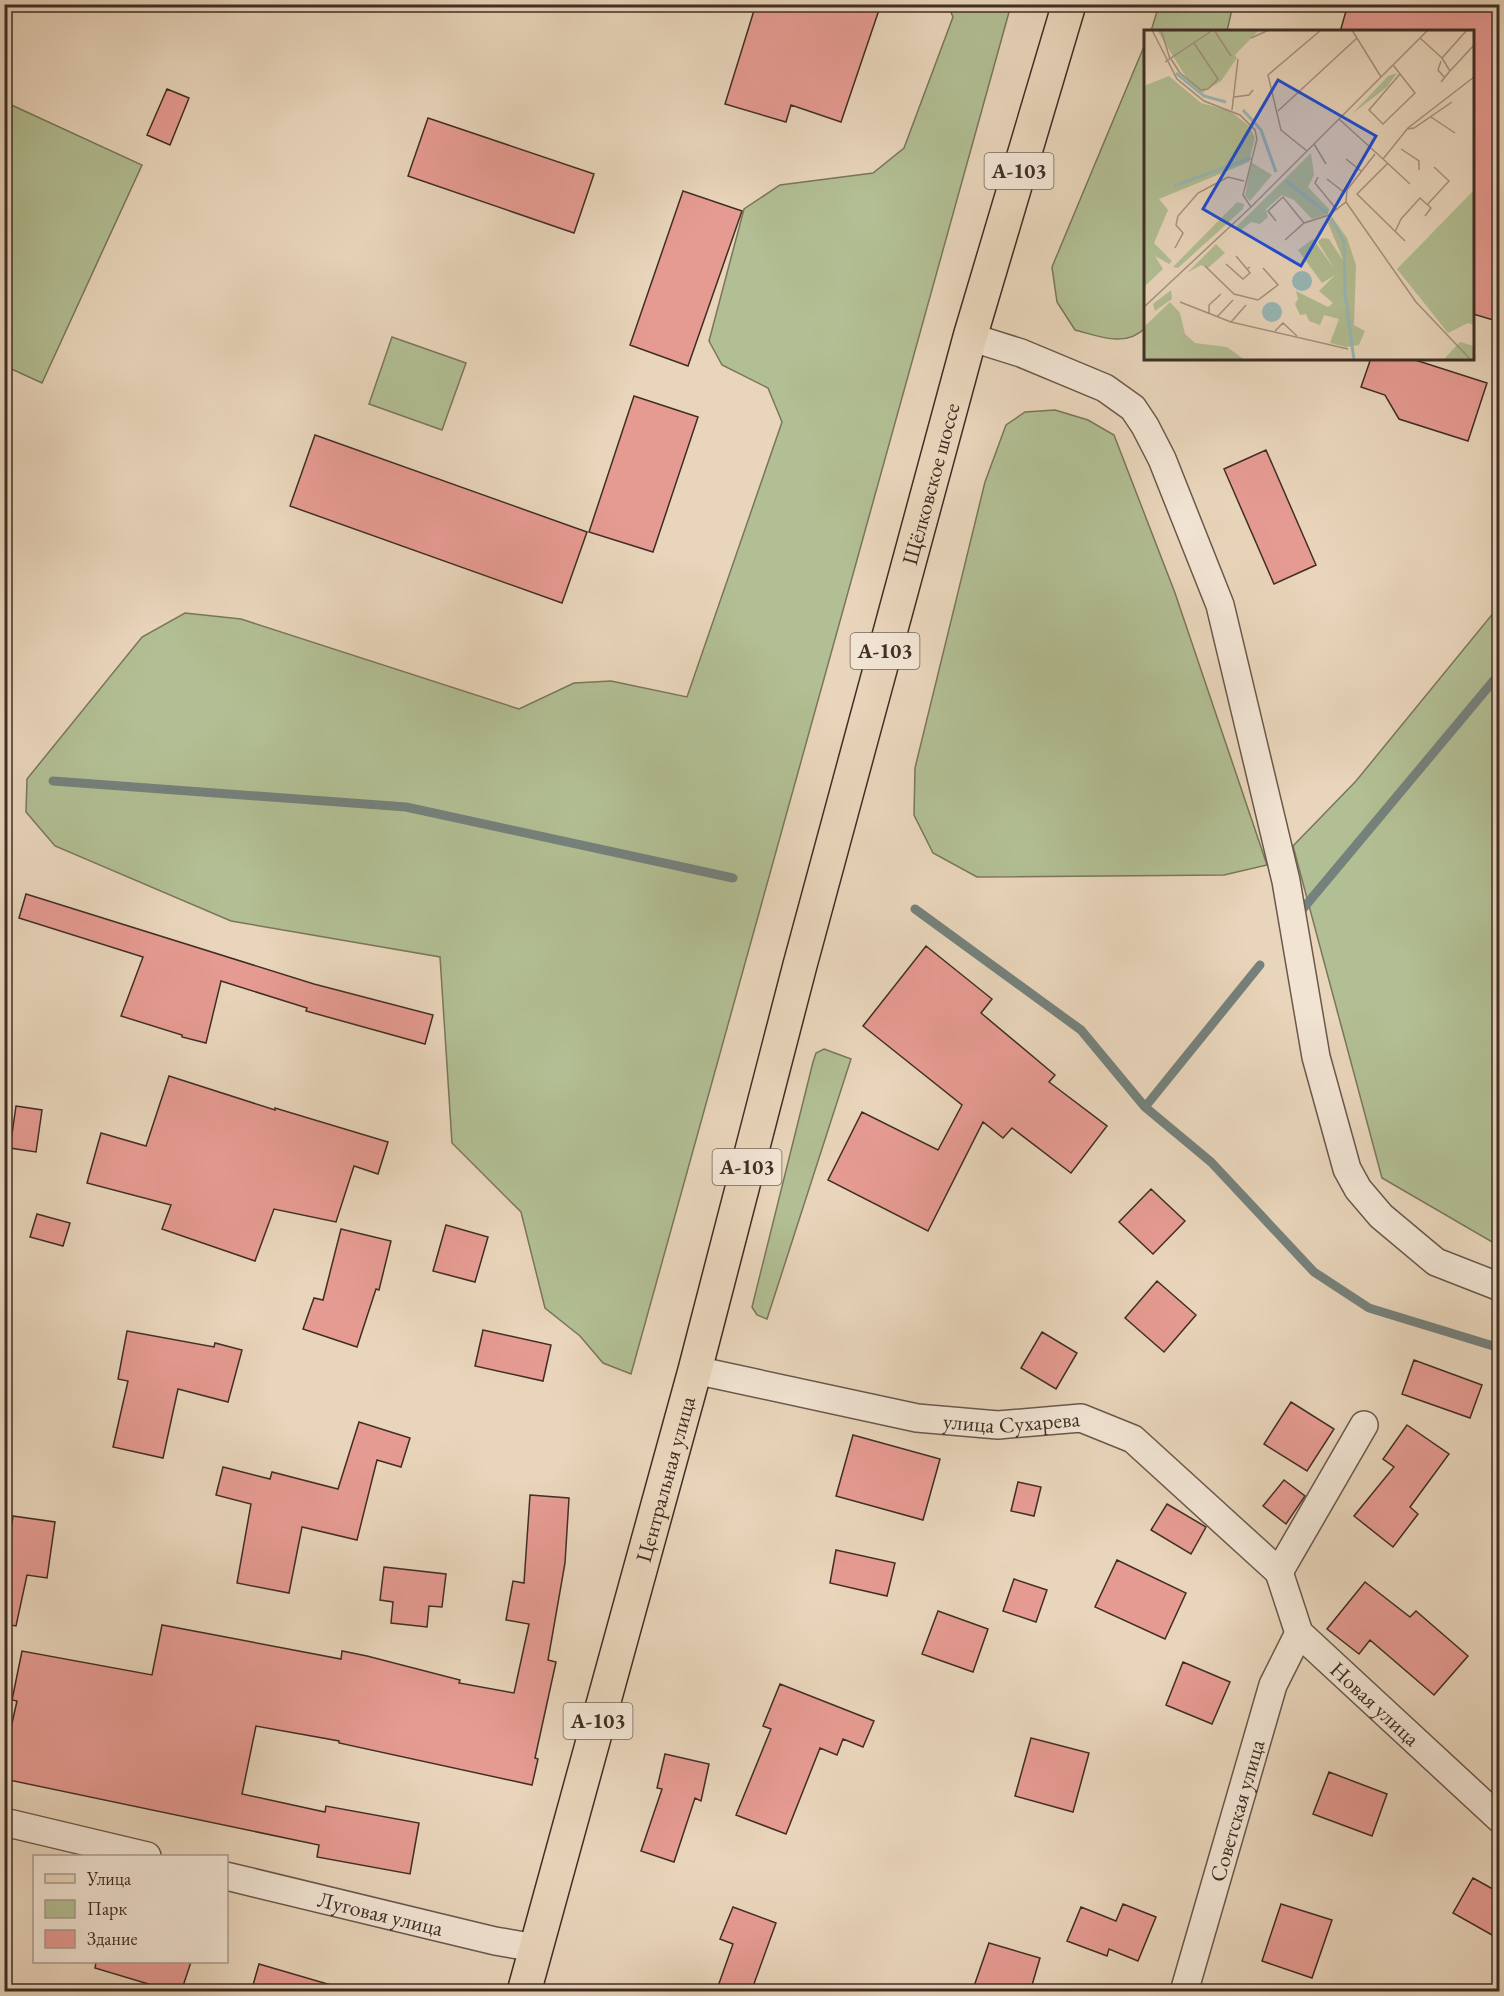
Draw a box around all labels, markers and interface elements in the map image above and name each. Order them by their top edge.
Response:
inset map [1144,30,1474,360]
road number: А-103 [984,153,1054,189]
street label: Щёлковское шоссе [895,399,967,568]
road number: А-103 [850,633,920,669]
road number: А-103 [712,1149,782,1185]
street label: Центральная улица [629,1393,702,1565]
street label: улица Сухарева [942,1404,1081,1440]
street label: Новая улица [1324,1655,1426,1753]
road number: А-103 [564,1703,632,1739]
street label: Советская улица [1203,1736,1272,1885]
legend [33,1855,228,1963]
text: Улица [86,1867,132,1890]
street label: Луговая улица [315,1885,446,1943]
text: Парк [87,1897,127,1920]
text: Здание [87,1927,137,1950]

